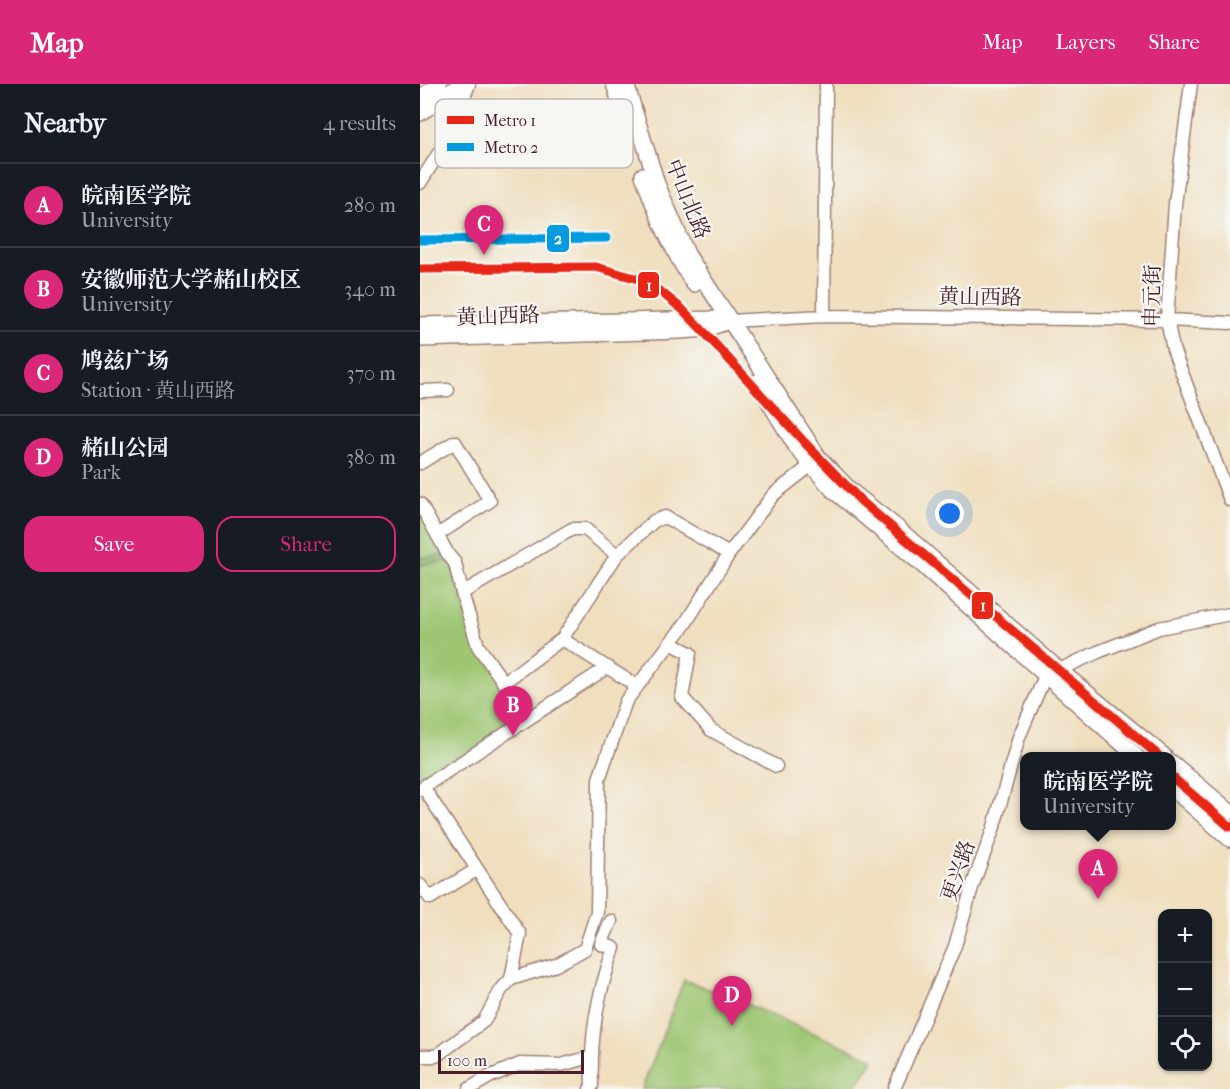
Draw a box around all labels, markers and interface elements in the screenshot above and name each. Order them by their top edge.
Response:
text: Map [30,26,84,59]
text: Map [982,30,1023,54]
text: Layers [1056,30,1115,54]
text: Share [1148,30,1200,54]
legend [435,99,633,168]
text: Nearby [24,108,106,139]
text: Metro 1 [484,111,536,130]
text: 4 results [323,112,396,135]
text: Metro 2 [484,138,539,157]
street label: 中山北路 [661,156,715,242]
text: 皖南医学院 [81,183,191,209]
text: A [37,194,50,217]
text: 280 m [344,194,396,217]
pin: C [464,206,504,255]
text: University [81,209,173,232]
line badge: 2 [546,224,570,253]
text: 2 [554,229,562,248]
street label: 申元街 [1139,264,1165,328]
text: 安徽师范大学赭山校区 [81,267,301,293]
line badge: 1 [637,271,660,299]
text: 1 [646,276,652,295]
text: B [37,278,50,301]
text: 340 m [344,278,396,301]
street label: 黄山西路 [938,284,1022,310]
text: University [81,293,173,316]
street label: 黄山西路 [456,303,540,329]
text: 鸠兹广场 [81,348,169,374]
text: C [37,362,50,385]
text: 370 m [346,362,396,385]
text: Station · 黄山西路 [81,379,235,402]
text: 赭山公园 [81,435,169,461]
text: D [36,446,51,469]
text: 380 m [346,446,396,469]
text: Park [81,461,121,484]
your location [935,499,964,528]
button: Save [24,516,204,572]
button: Share [216,516,396,572]
line badge: 1 [971,591,994,620]
text: 1 [980,596,986,615]
pin: B [494,686,532,736]
popup [1020,752,1176,830]
text: 皖南医学院 [1043,769,1153,795]
text: University [1043,795,1135,818]
street label: 更兴路 [936,837,980,905]
pin: A [1078,850,1118,899]
map controls [1158,909,1212,1071]
button: + [1158,909,1212,963]
button: − [1158,963,1212,1017]
pin: D [712,976,752,1026]
button: locate [1158,1017,1212,1071]
scale bar [438,1047,584,1074]
text: 100 m [447,1051,487,1070]

